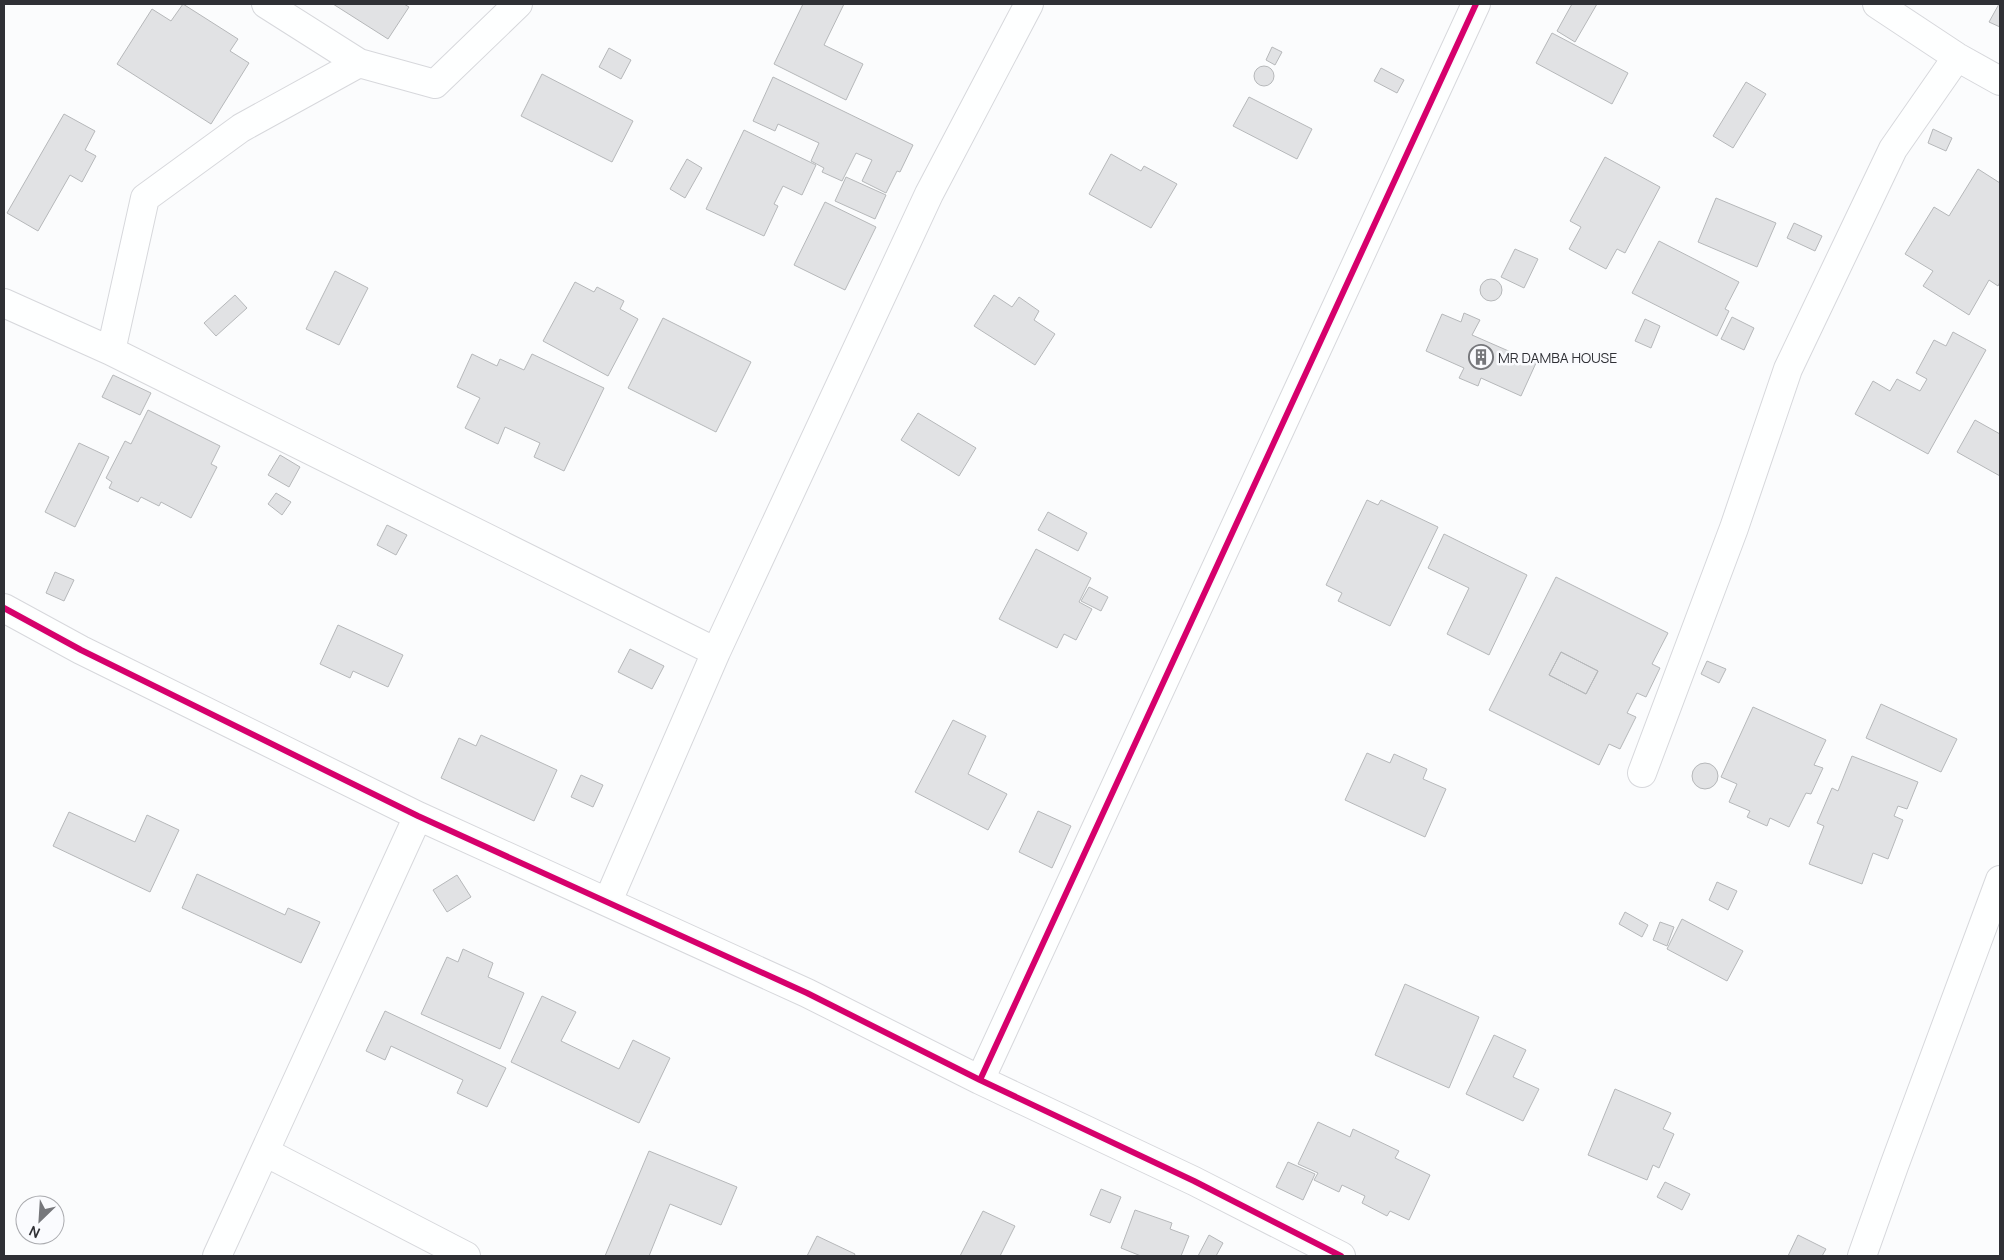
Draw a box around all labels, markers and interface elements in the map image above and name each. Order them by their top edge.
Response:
building icon: MR DAMBA HOUSE [1468,344,1494,370]
place label: MR DAMBA HOUSE [1498,348,1617,367]
north arrow [15,1195,65,1245]
text: N [26,1221,43,1243]

